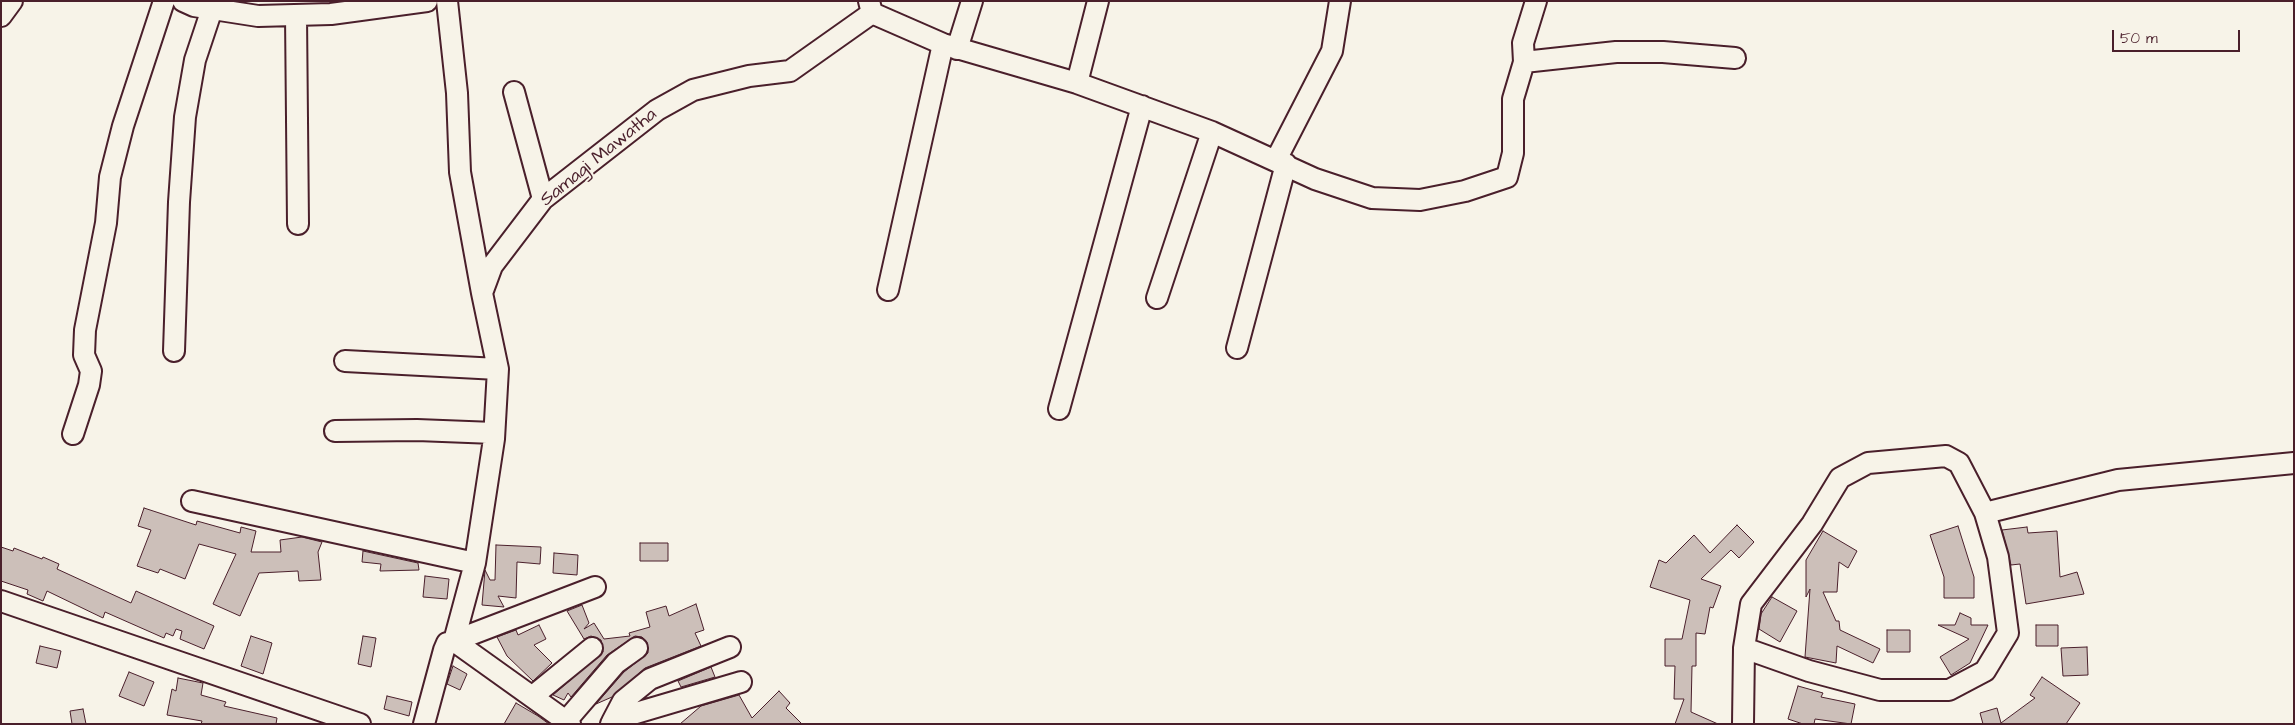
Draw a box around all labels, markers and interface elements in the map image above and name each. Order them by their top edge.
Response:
scale bar [2115,20,2242,52]
text: 50 m [2120,28,2158,49]
street label: Samagi Mawatha [536,104,662,212]

